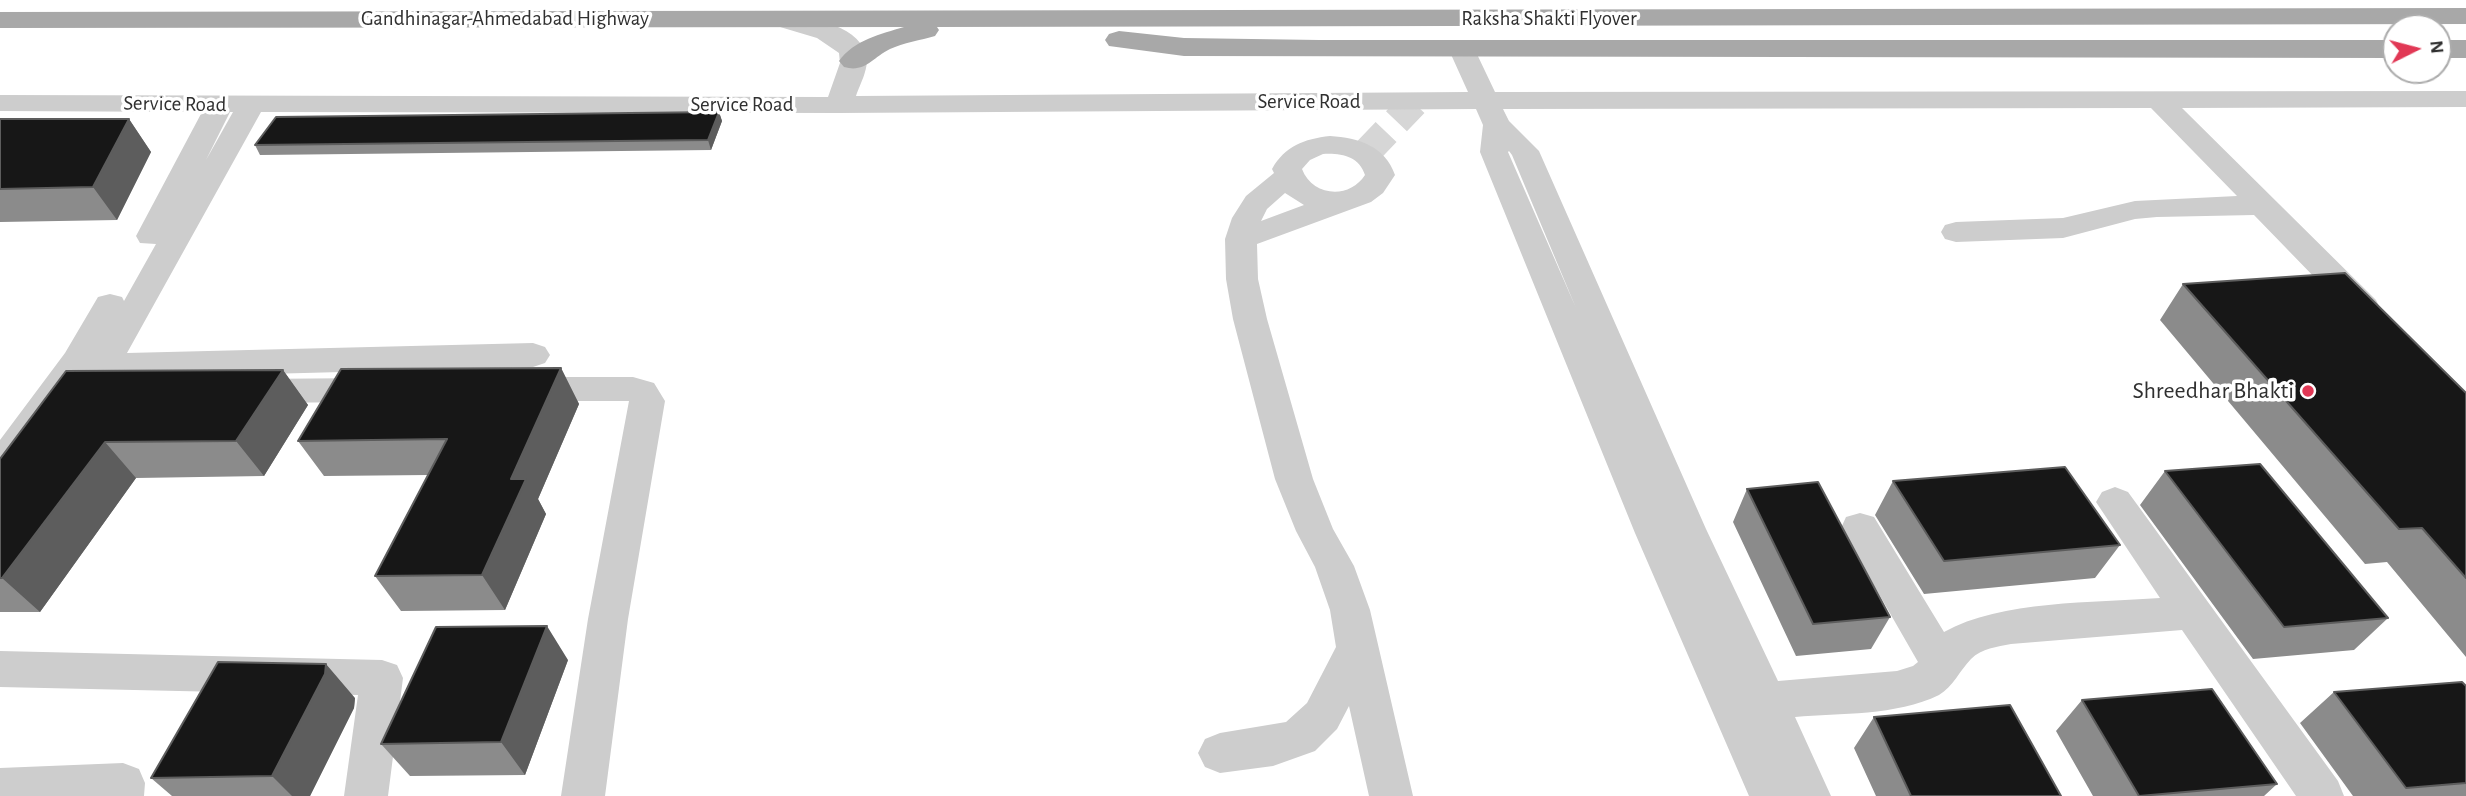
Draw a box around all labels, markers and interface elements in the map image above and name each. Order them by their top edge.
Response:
street label: Gandhinagar-Ahmedabad Highway [361,6,649,32]
street label: Raksha Shakti Flyover [1461,6,1637,32]
north arrow [2382,14,2452,84]
text: N [2426,39,2447,55]
street label: Service Road [1257,89,1361,115]
street label: Service Road [123,91,227,117]
street label: Service Road [690,92,794,118]
place label: Shreedhar Bhakti [2132,377,2294,405]
marker: Shreedhar Bhakti [2300,383,2316,399]

